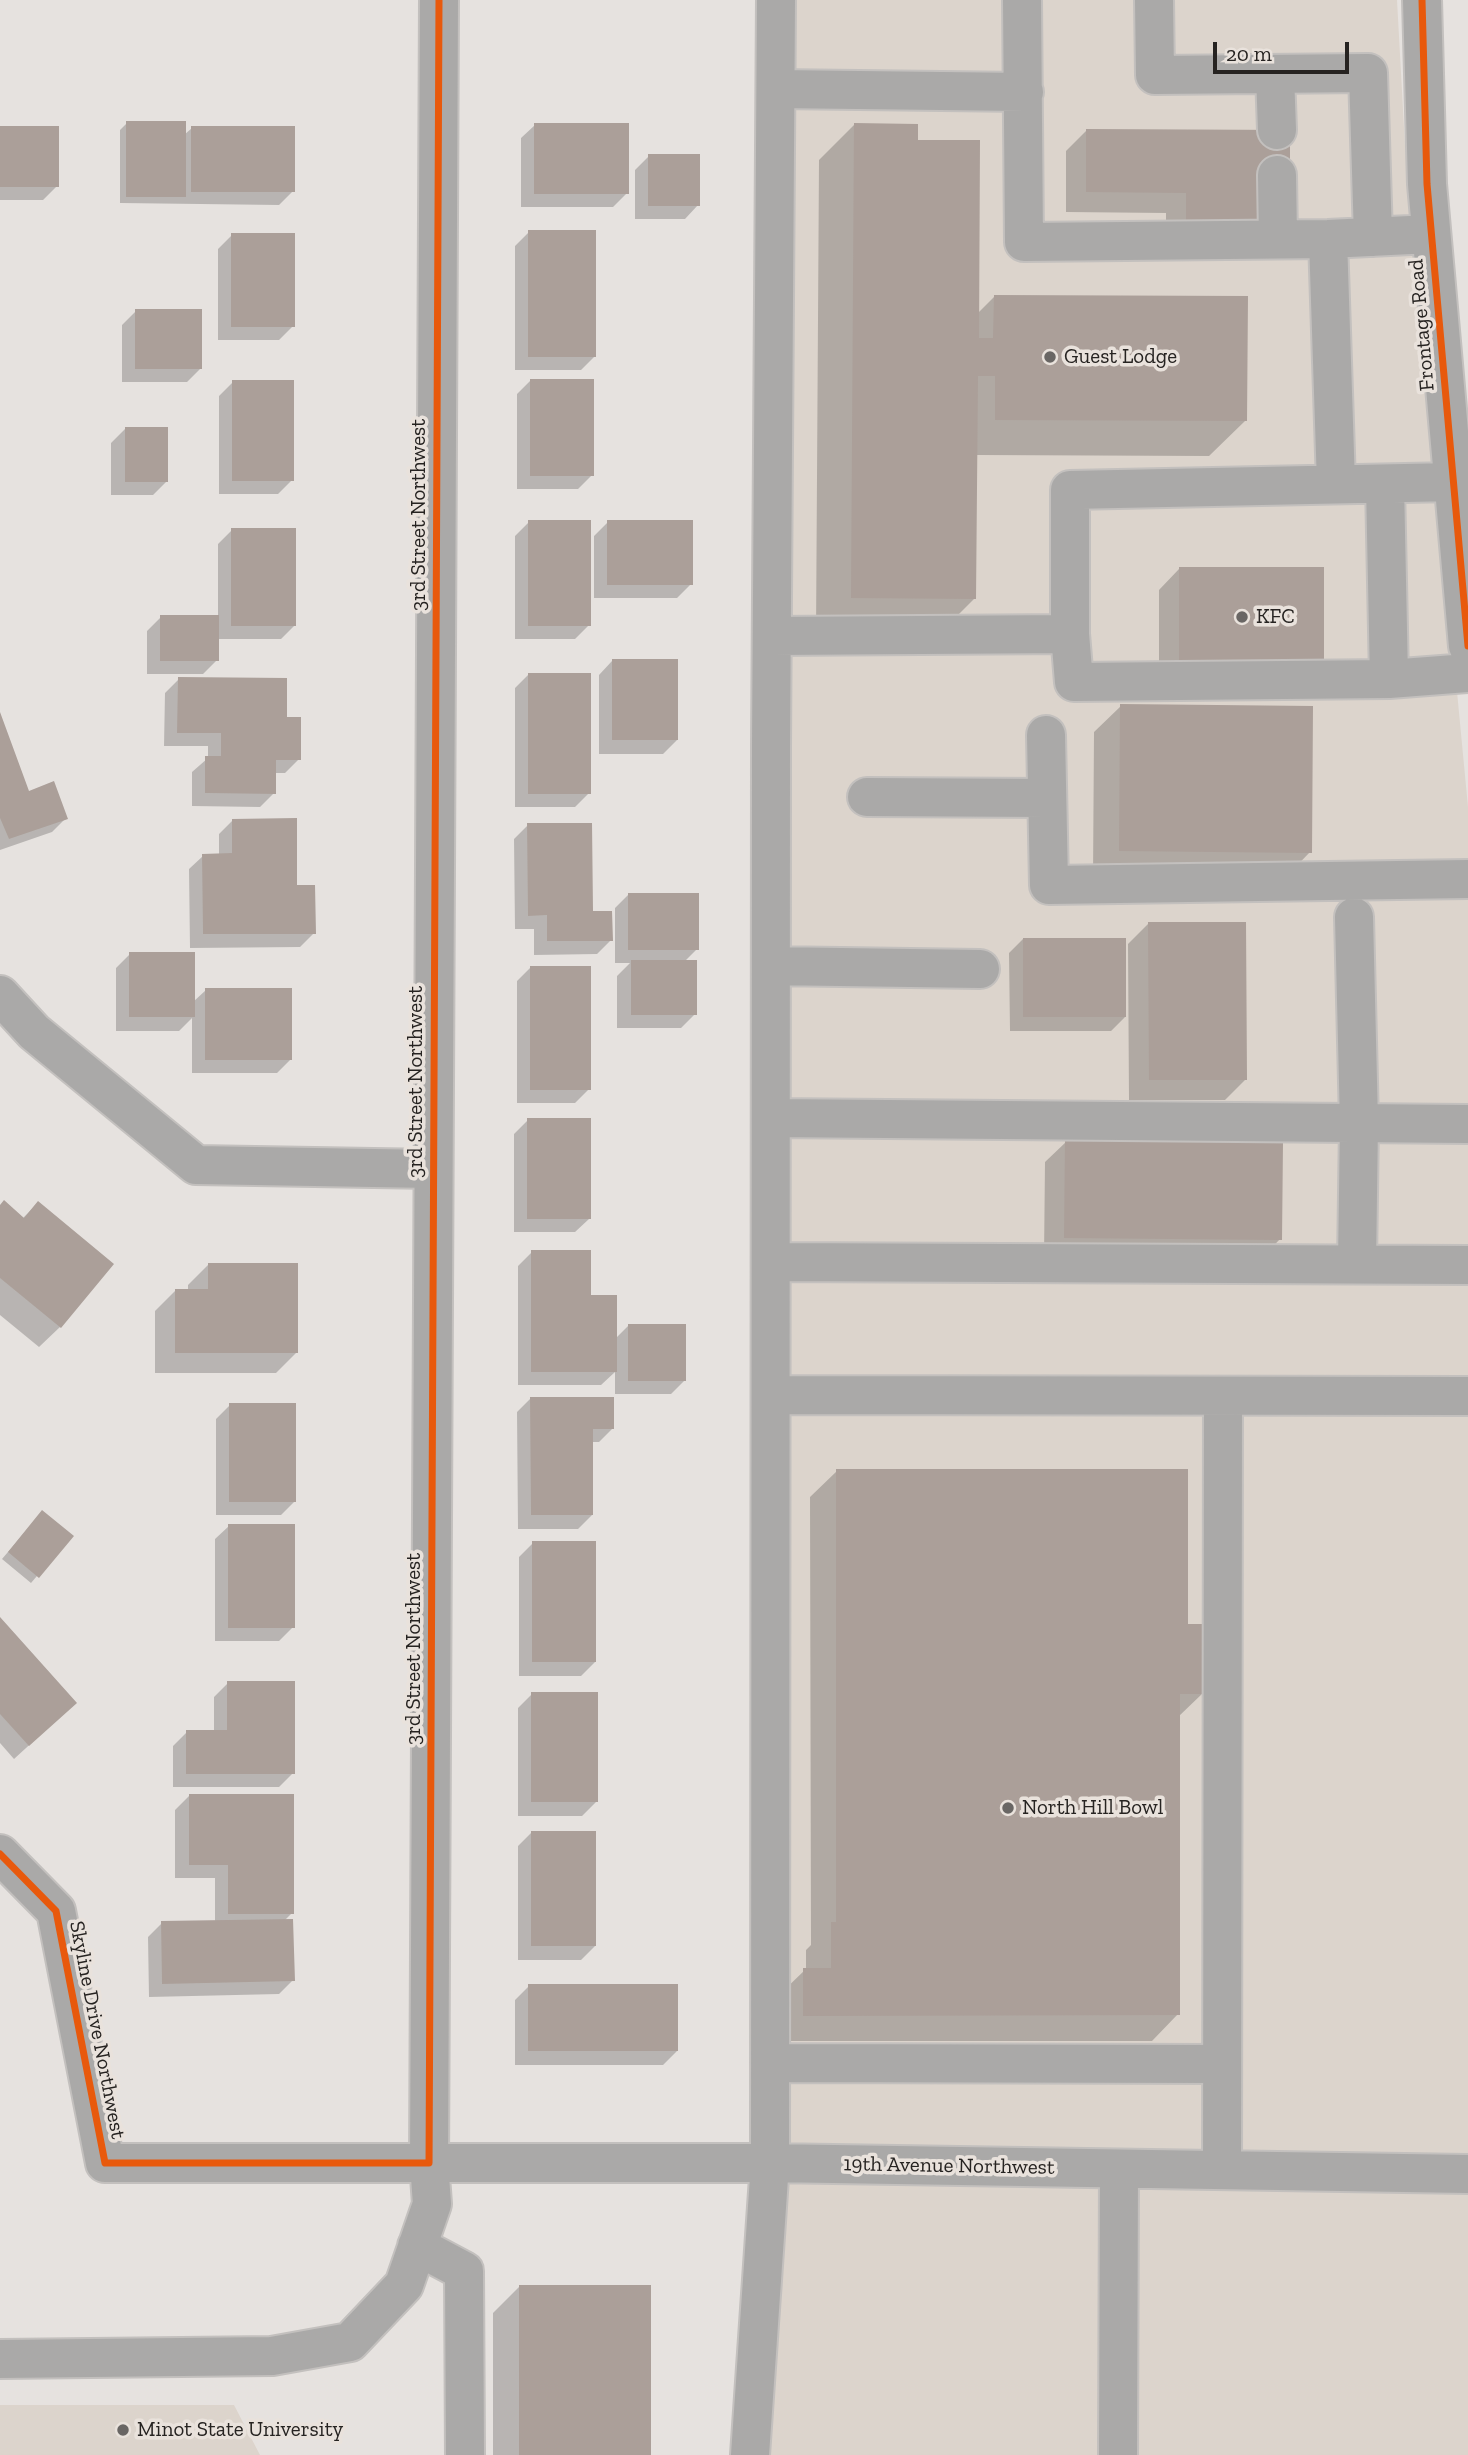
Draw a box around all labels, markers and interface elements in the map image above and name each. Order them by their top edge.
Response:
scale bar [1216,28,1352,72]
text: 20 m [1226,41,1272,66]
street label: Frontage Road [1404,258,1440,392]
place label: Guest Lodge [1064,344,1177,370]
marker: Guest Lodge [1042,349,1058,365]
street label: 3rd Street Northwest [406,419,432,611]
place label: KFC [1256,604,1295,630]
marker: KFC [1234,609,1250,625]
street label: 3rd Street Northwest [403,986,429,1178]
street label: 3rd Street Northwest [401,1553,427,1745]
place label: North Hill Bowl [1022,1795,1163,1821]
marker: North Hill Bowl [1000,1800,1016,1816]
street label: Skyline Drive Northwest [64,1919,130,2141]
street label: 19th Avenue Northwest [843,2152,1055,2180]
place label: Minot State University [137,2417,343,2443]
marker: Minot State University [115,2422,131,2438]

